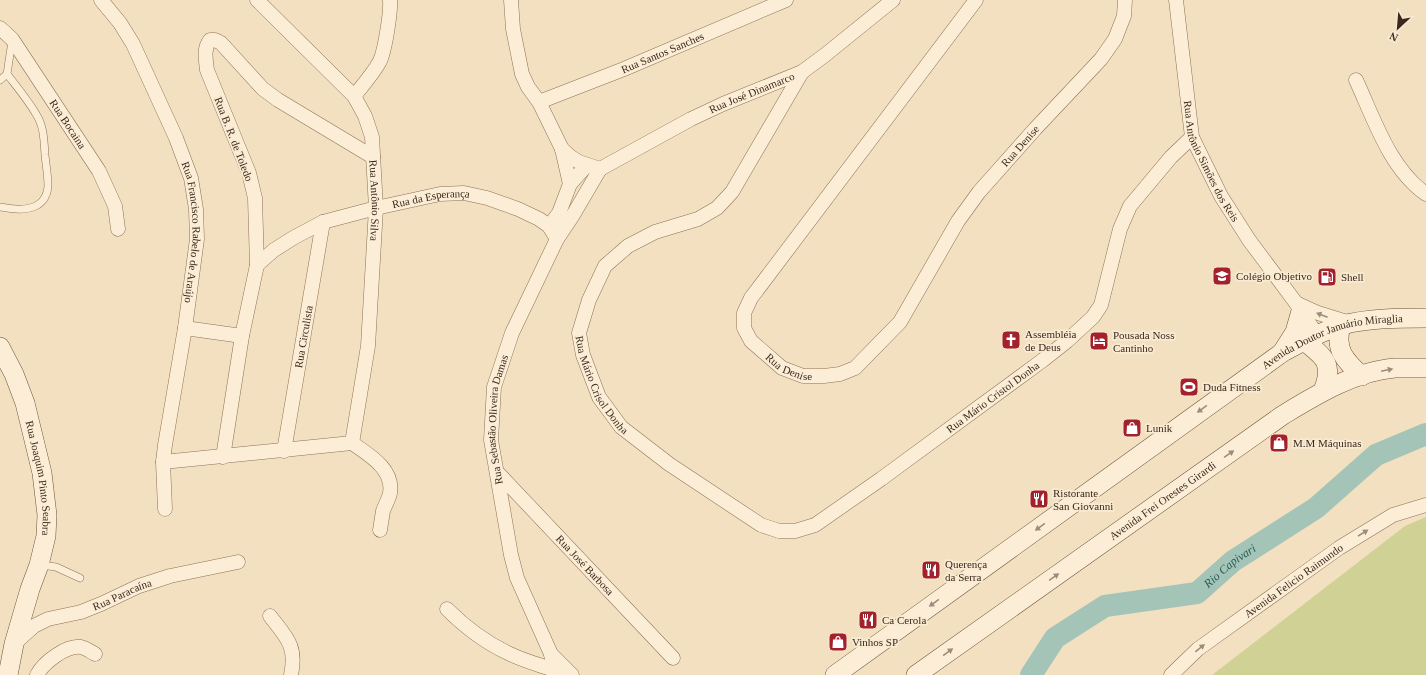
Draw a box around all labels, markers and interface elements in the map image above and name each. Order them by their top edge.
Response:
north arrow [1378,8,1418,48]
street label: Rua Santos Sanches [619,30,706,76]
text: N [1387,30,1400,44]
street label: Rua José Dinamarco [707,70,797,116]
street label: Rua B. R. de Toledo [212,95,256,183]
street label: Rua Bocaina [47,97,89,151]
street label: Rua Antônio Simões dos Reis [1182,100,1242,224]
street label: Rua Denise [999,123,1042,169]
street label: Rua Francisco Rabelo de Araújo [179,160,203,304]
street label: Rua Antônio Silva [367,160,382,242]
street label: Rua da Esperança [391,187,471,210]
school or university icon: Colégio Objetivo [1211,265,1233,287]
fuel station icon: Shell [1316,266,1338,288]
place label: Colégio Objetivo [1236,270,1313,282]
place label: Shell [1341,271,1364,283]
street label: Rua Circulista [292,304,315,369]
one-way arrow [1316,311,1328,317]
street label: Avenida Doutor Januário Miraglia [1259,312,1403,371]
place label: Assembléia de Deus [1025,328,1076,353]
church icon: Assembléia de Deus [1000,329,1022,351]
place label: Pousada Noss Cantinho [1113,329,1174,354]
hotel icon: Pousada Noss Cantinho [1088,330,1110,352]
street label: Rua Mário Crisol Donha [574,335,631,436]
street label: Rua Denise [763,351,812,382]
street label: Rua Sebastão Oliveira Damas [485,353,510,485]
street label: Rua Mário Cristol Donha [944,359,1041,435]
one-way arrow [1380,366,1393,372]
sports icon: Duda Fitness [1178,376,1200,398]
place label: Duda Fitness [1203,381,1261,393]
one-way arrow [1196,405,1207,413]
shop icon: Lunik [1121,417,1143,439]
street label: Rua Joaquim Pinto Seabra [23,419,53,536]
place label: Lunik [1146,422,1173,434]
shop icon: M.M Máquinas [1268,432,1290,454]
place label: M.M Máquinas [1293,437,1361,449]
one-way arrow [1223,449,1234,458]
street label: Avenida Frei Orestes Girardi [1107,459,1218,542]
place label: Ristorante San Giovanni [1053,487,1113,512]
restaurant icon: Ristorante San Giovanni [1028,488,1050,510]
one-way arrow [1034,522,1045,531]
one-way arrow [1357,530,1369,537]
street label: Rua José Barbosa [554,532,616,598]
water label: Rio Capivari [1200,541,1258,591]
street label: Avenida Felicio Raimundo [1242,541,1345,620]
place label: Querença da Serra [945,558,987,583]
restaurant icon: Querença da Serra [920,559,942,581]
one-way arrow [1048,573,1059,581]
street label: Rua Paracaína [91,576,153,613]
one-way arrow [929,599,940,607]
restaurant icon: Ca Cerola [857,609,879,631]
place label: Ca Cerola [882,614,926,626]
shop icon: Vinhos SP [827,631,849,653]
place label: Vinhos SP [852,636,898,648]
one-way arrow [1194,644,1205,653]
one-way arrow [943,648,953,656]

